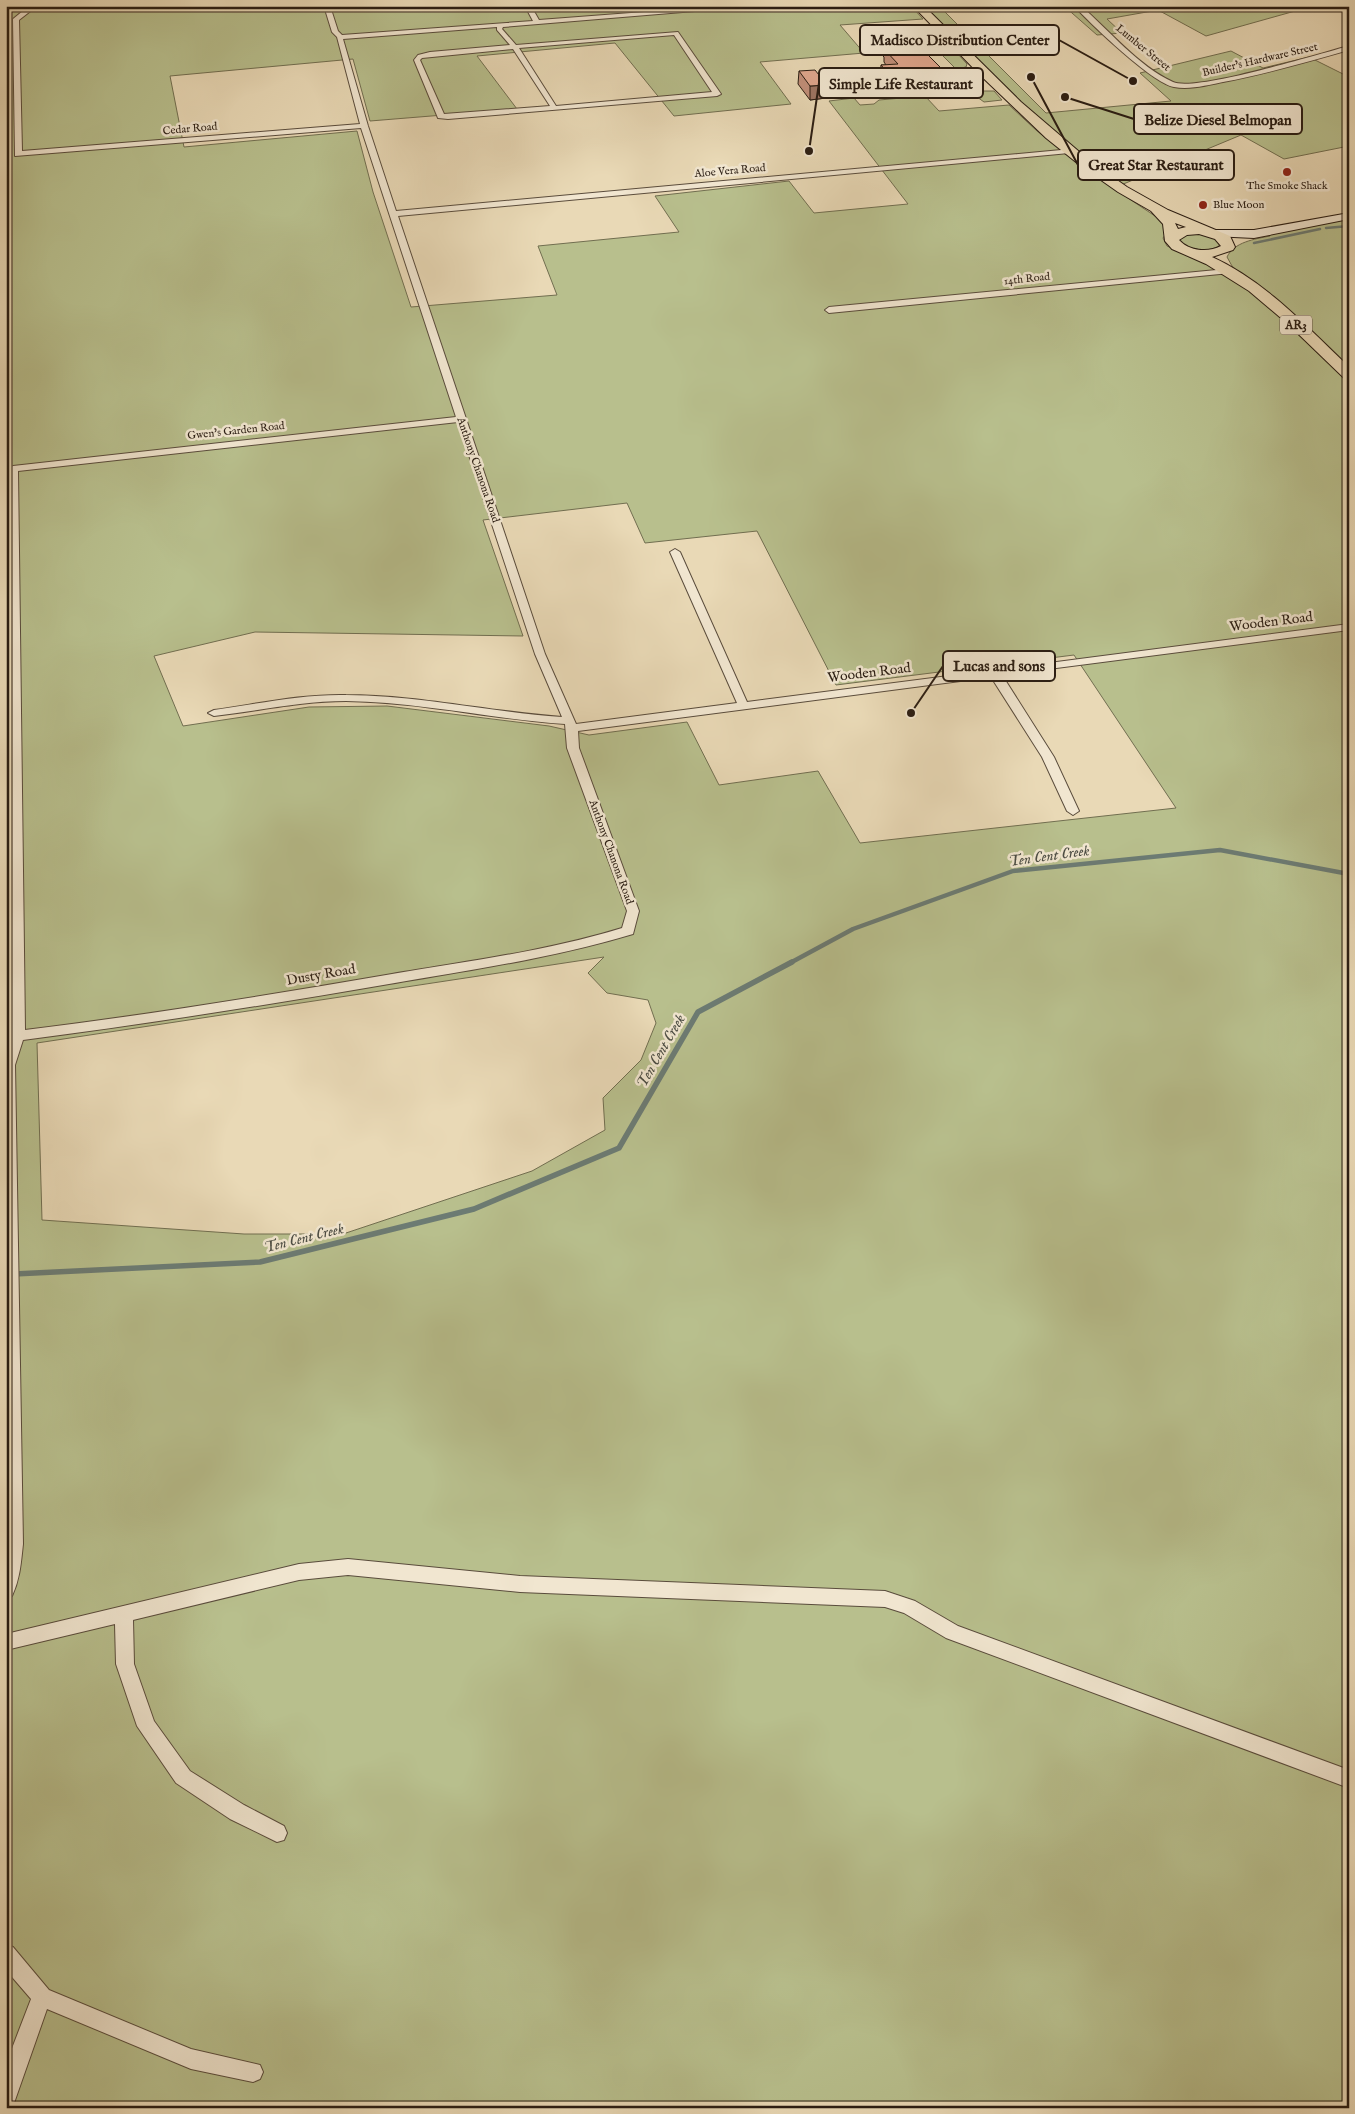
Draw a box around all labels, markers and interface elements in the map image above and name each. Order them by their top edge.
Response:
street label: Lumber Street [1113,22,1173,75]
callout: Madisco Distribution Center [860,25,1059,55]
text: Madisco Distribution Center [871,31,1050,50]
street label: Builder's Hardware Street [1201,40,1319,80]
callout: Simple Life Restaurant [819,68,983,98]
text: Simple Life Restaurant [829,75,974,94]
callout: Belize Diesel Belmopan [1134,104,1302,134]
text: Belize Diesel Belmopan [1144,111,1292,130]
street label: Cedar Road [162,120,218,138]
callout: Great Star Restaurant [1078,150,1234,180]
text: Great Star Restaurant [1088,156,1225,175]
street label: Aloe Vera Road [693,161,766,181]
marker: The Smoke Shack [1281,166,1293,178]
place label: The Smoke Shack [1246,179,1328,193]
place label: Blue Moon [1213,198,1264,212]
marker: Blue Moon [1197,199,1209,211]
street label: 14th Road [1003,270,1051,288]
road number: AR3 [1280,316,1312,334]
street label: Anthony Chanona Road [453,415,503,525]
street label: Gwen's Garden Road [187,419,285,443]
street label: Wooden Road [1228,608,1314,636]
callout: Lucas and sons [943,651,1055,681]
text: Lucas and sons [953,657,1046,676]
street label: Wooden Road [826,659,912,687]
street label: Anthony Chanona Road [585,797,637,906]
water label: Ten Cent Creek [1007,841,1091,871]
street label: Dusty Road [285,960,357,990]
water label: Ten Cent Creek [632,1011,690,1091]
water label: Ten Cent Creek [262,1219,346,1257]

